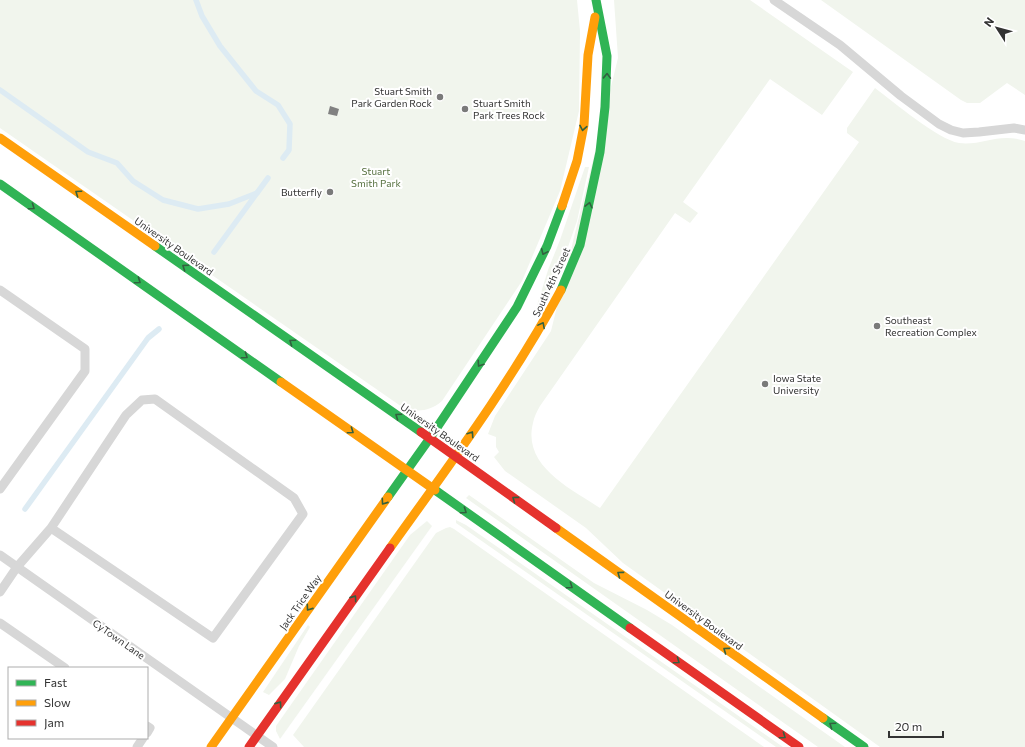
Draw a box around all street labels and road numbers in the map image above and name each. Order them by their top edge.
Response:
street label: University Boulevard [132,214,216,278]
street label: South 4th Street [530,245,572,319]
street label: University Boulevard [398,400,482,464]
street label: Jack Trice Way [277,572,323,632]
street label: University Boulevard [663,588,746,652]
street label: CyTown Lane [91,617,147,661]

